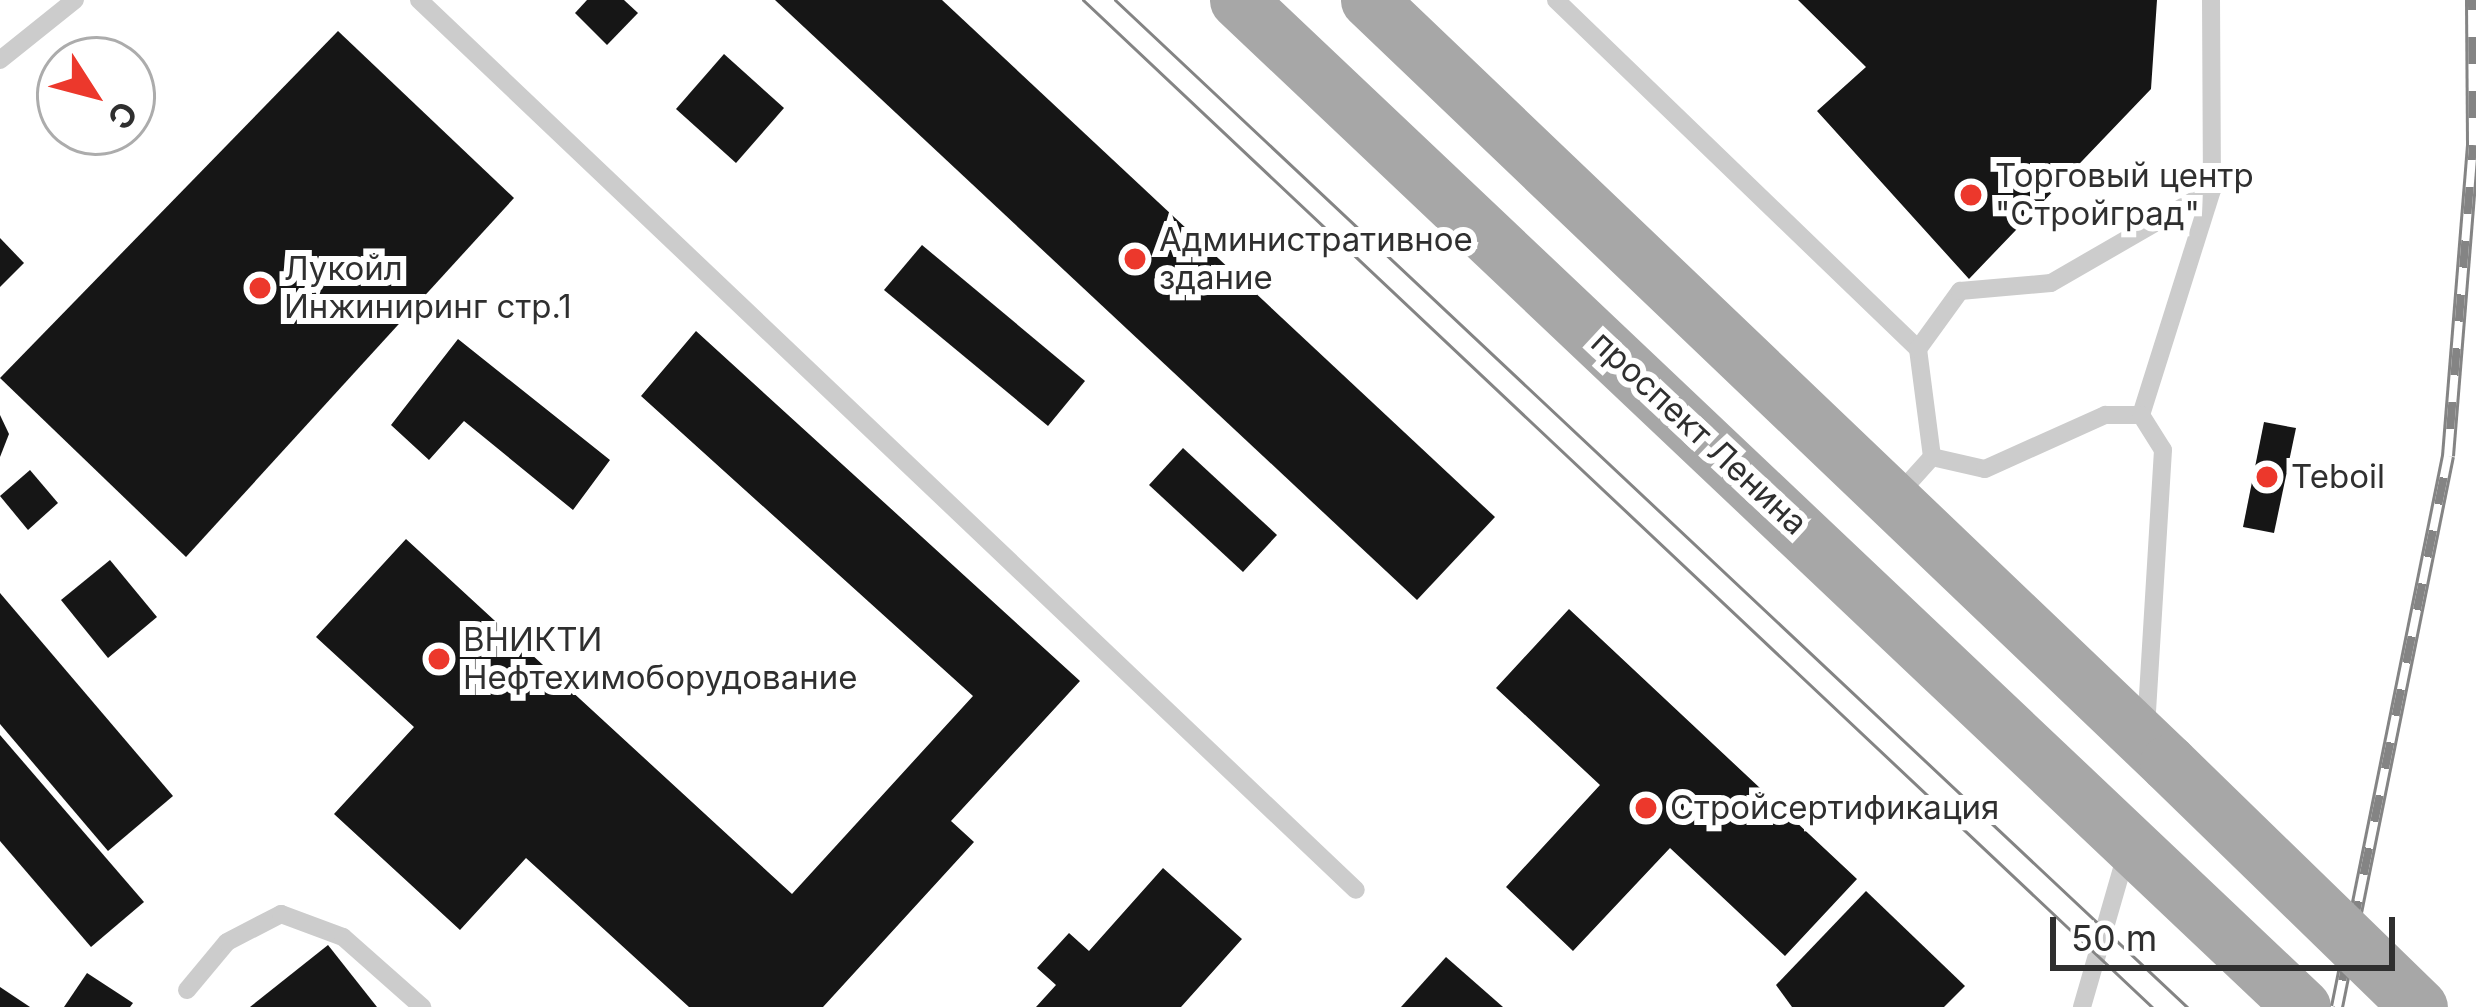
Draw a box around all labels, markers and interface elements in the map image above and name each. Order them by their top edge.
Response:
north arrow [36,36,156,156]
text: С [99,94,146,137]
place label: Торговый центр "Стройград" [1995,156,2254,234]
marker: Торговый центр "Стройград" [1958,182,1984,208]
place label: Административное здание [1159,220,1473,298]
marker: Административное здание [1122,246,1148,272]
place label: Лукойл Инжиниринг стр.1 [284,249,572,327]
marker: Лукойл Инжиниринг стр.1 [247,275,273,301]
street label: проспект Ленина [1583,323,1815,543]
place label: Teboil [2291,457,2385,497]
marker: Teboil [2254,464,2280,490]
place label: ВНИКТИ Нефтехимоборудование [463,620,857,698]
marker: ВНИКТИ Нефтехимоборудование [426,646,452,672]
place label: Стройсертификация [1670,788,1999,828]
marker: Стройсертификация [1633,795,1659,821]
scale bar [2056,893,2401,967]
text: 50 m [2071,916,2157,960]

